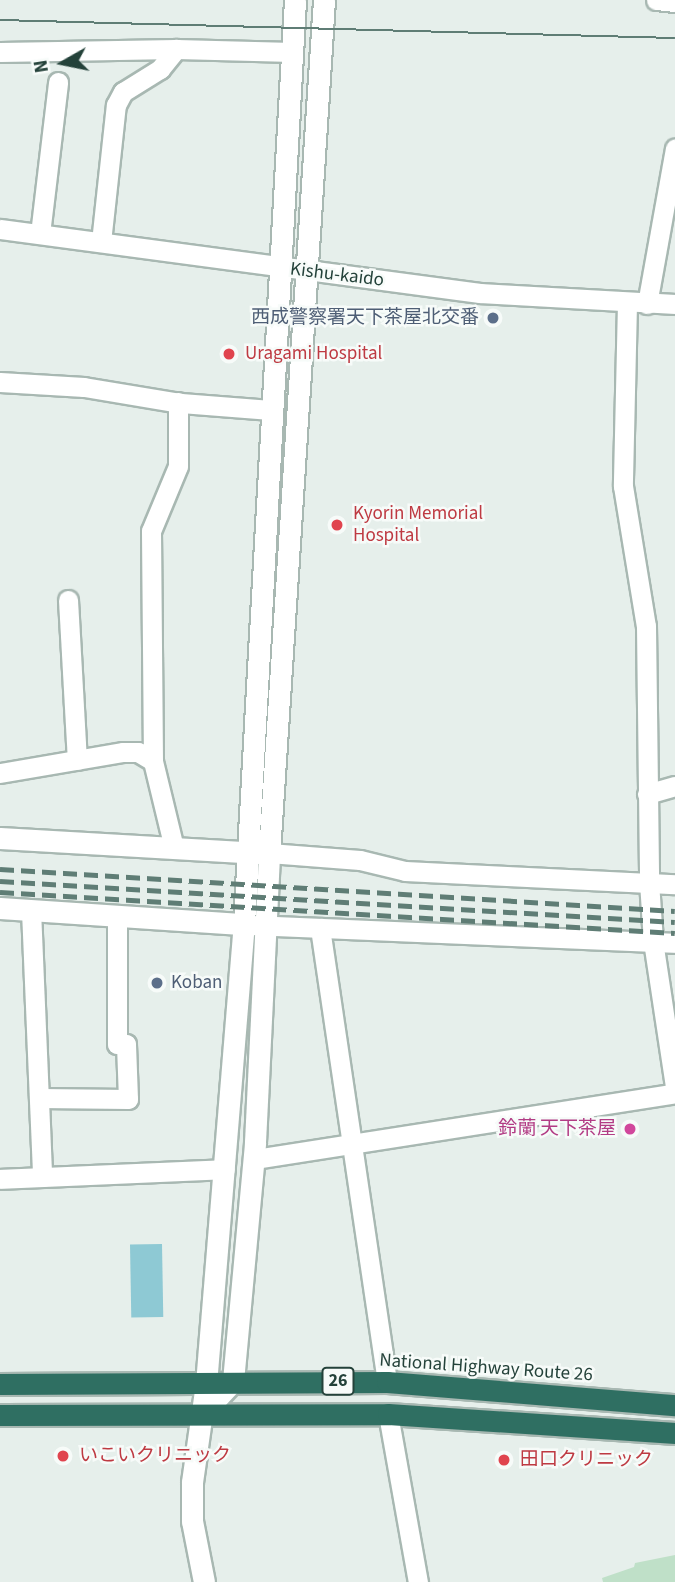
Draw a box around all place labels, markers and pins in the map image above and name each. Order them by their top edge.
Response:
place label: 西成警察署天下茶屋北交番 [251,307,479,329]
marker: 西成警察署天下茶屋北交番 [485,310,501,326]
place label: Uragami Hospital [245,343,382,365]
marker: Uragami Hospital [219,344,239,364]
place label: Kyorin Memorial Hospital [353,503,483,547]
marker: Kyorin Memorial Hospital [327,515,347,535]
place label: Koban [171,972,222,994]
marker: Koban [149,975,165,991]
place label: 鈴蘭 天下茶屋 [498,1118,616,1140]
marker: 鈴蘭 天下茶屋 [622,1121,638,1137]
place label: いこいクリニック [79,1445,231,1467]
marker: いこいクリニック [53,1446,73,1466]
place label: 田口クリニック [520,1449,653,1471]
marker: 田口クリニック [494,1450,514,1470]

